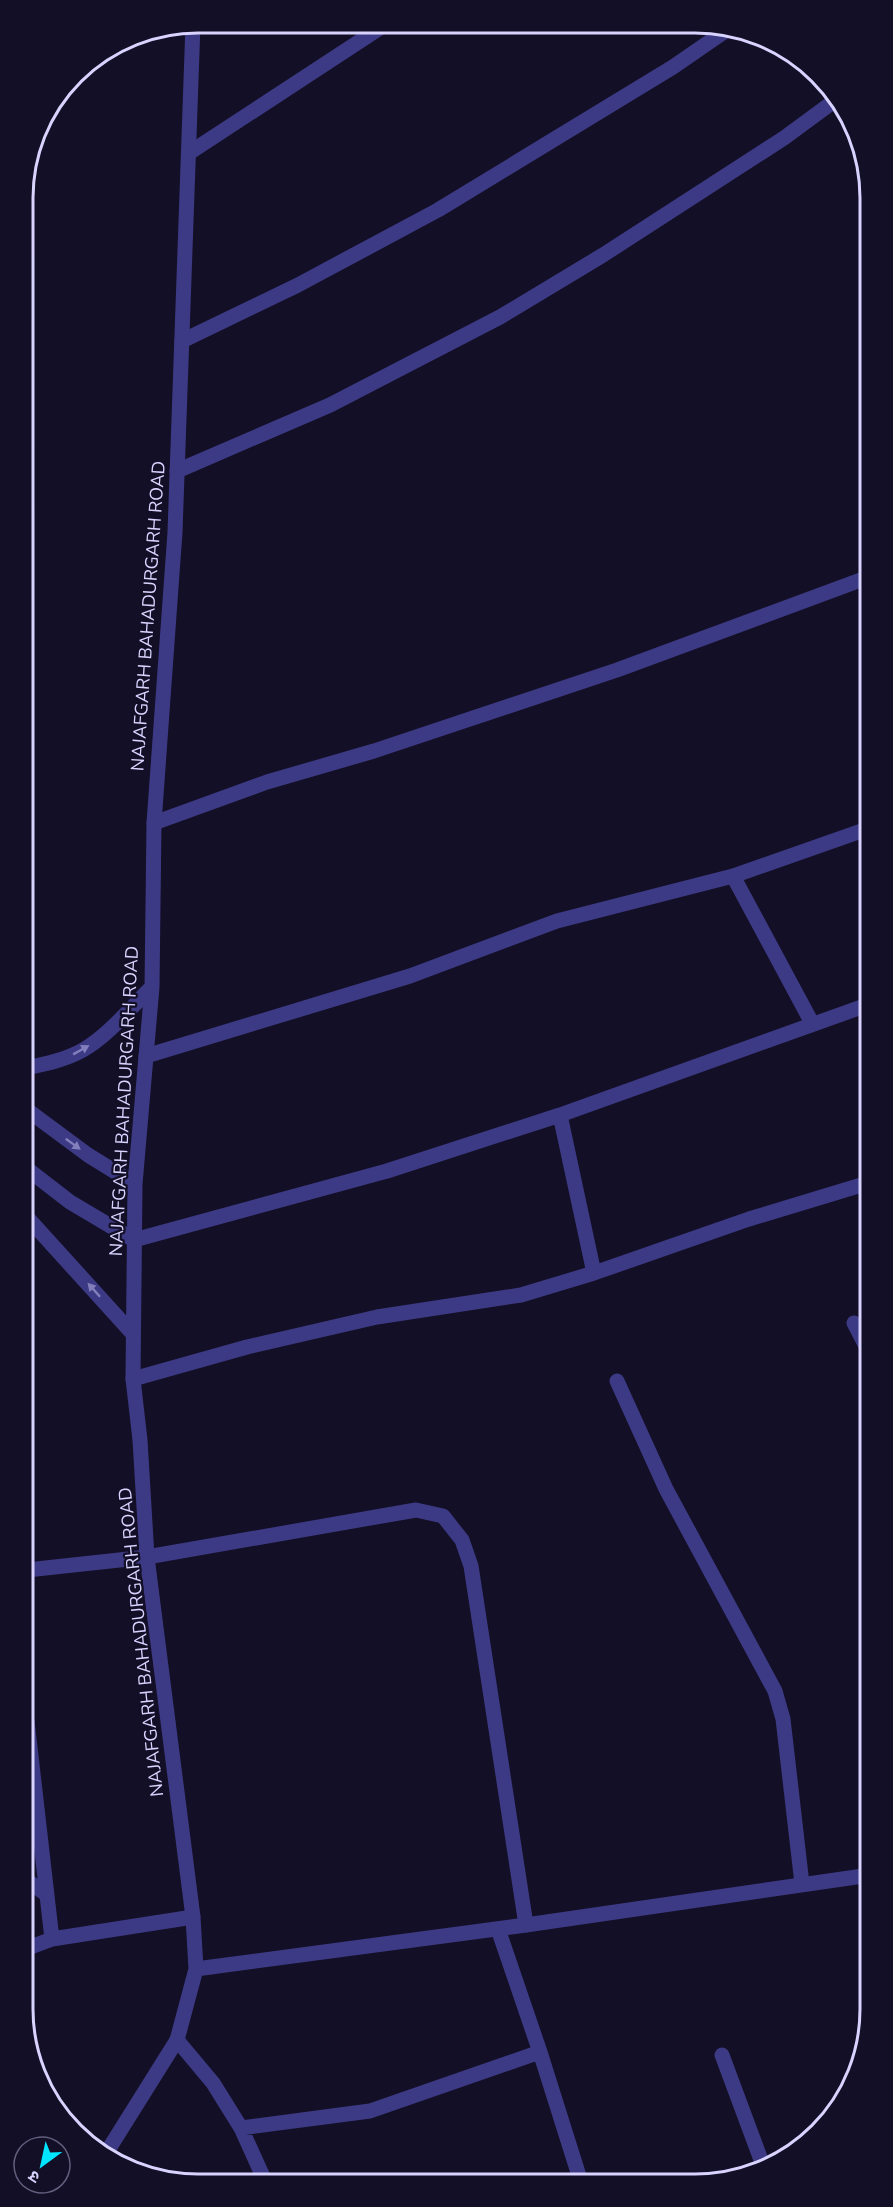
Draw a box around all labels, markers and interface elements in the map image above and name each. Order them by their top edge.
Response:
street label: NAJAFGARH BAHADURGARH ROAD [125,460,171,772]
street label: NAJAFGARH BAHADURGARH ROAD [104,945,144,1257]
one-way arrow [72,1045,89,1055]
one-way arrow [64,1138,80,1150]
one-way arrow [87,1283,101,1298]
street label: NAJAFGARH BAHADURGARH ROAD [113,1486,169,1798]
north arrow [12,2135,72,2195]
text: उ [24,2165,44,2189]

